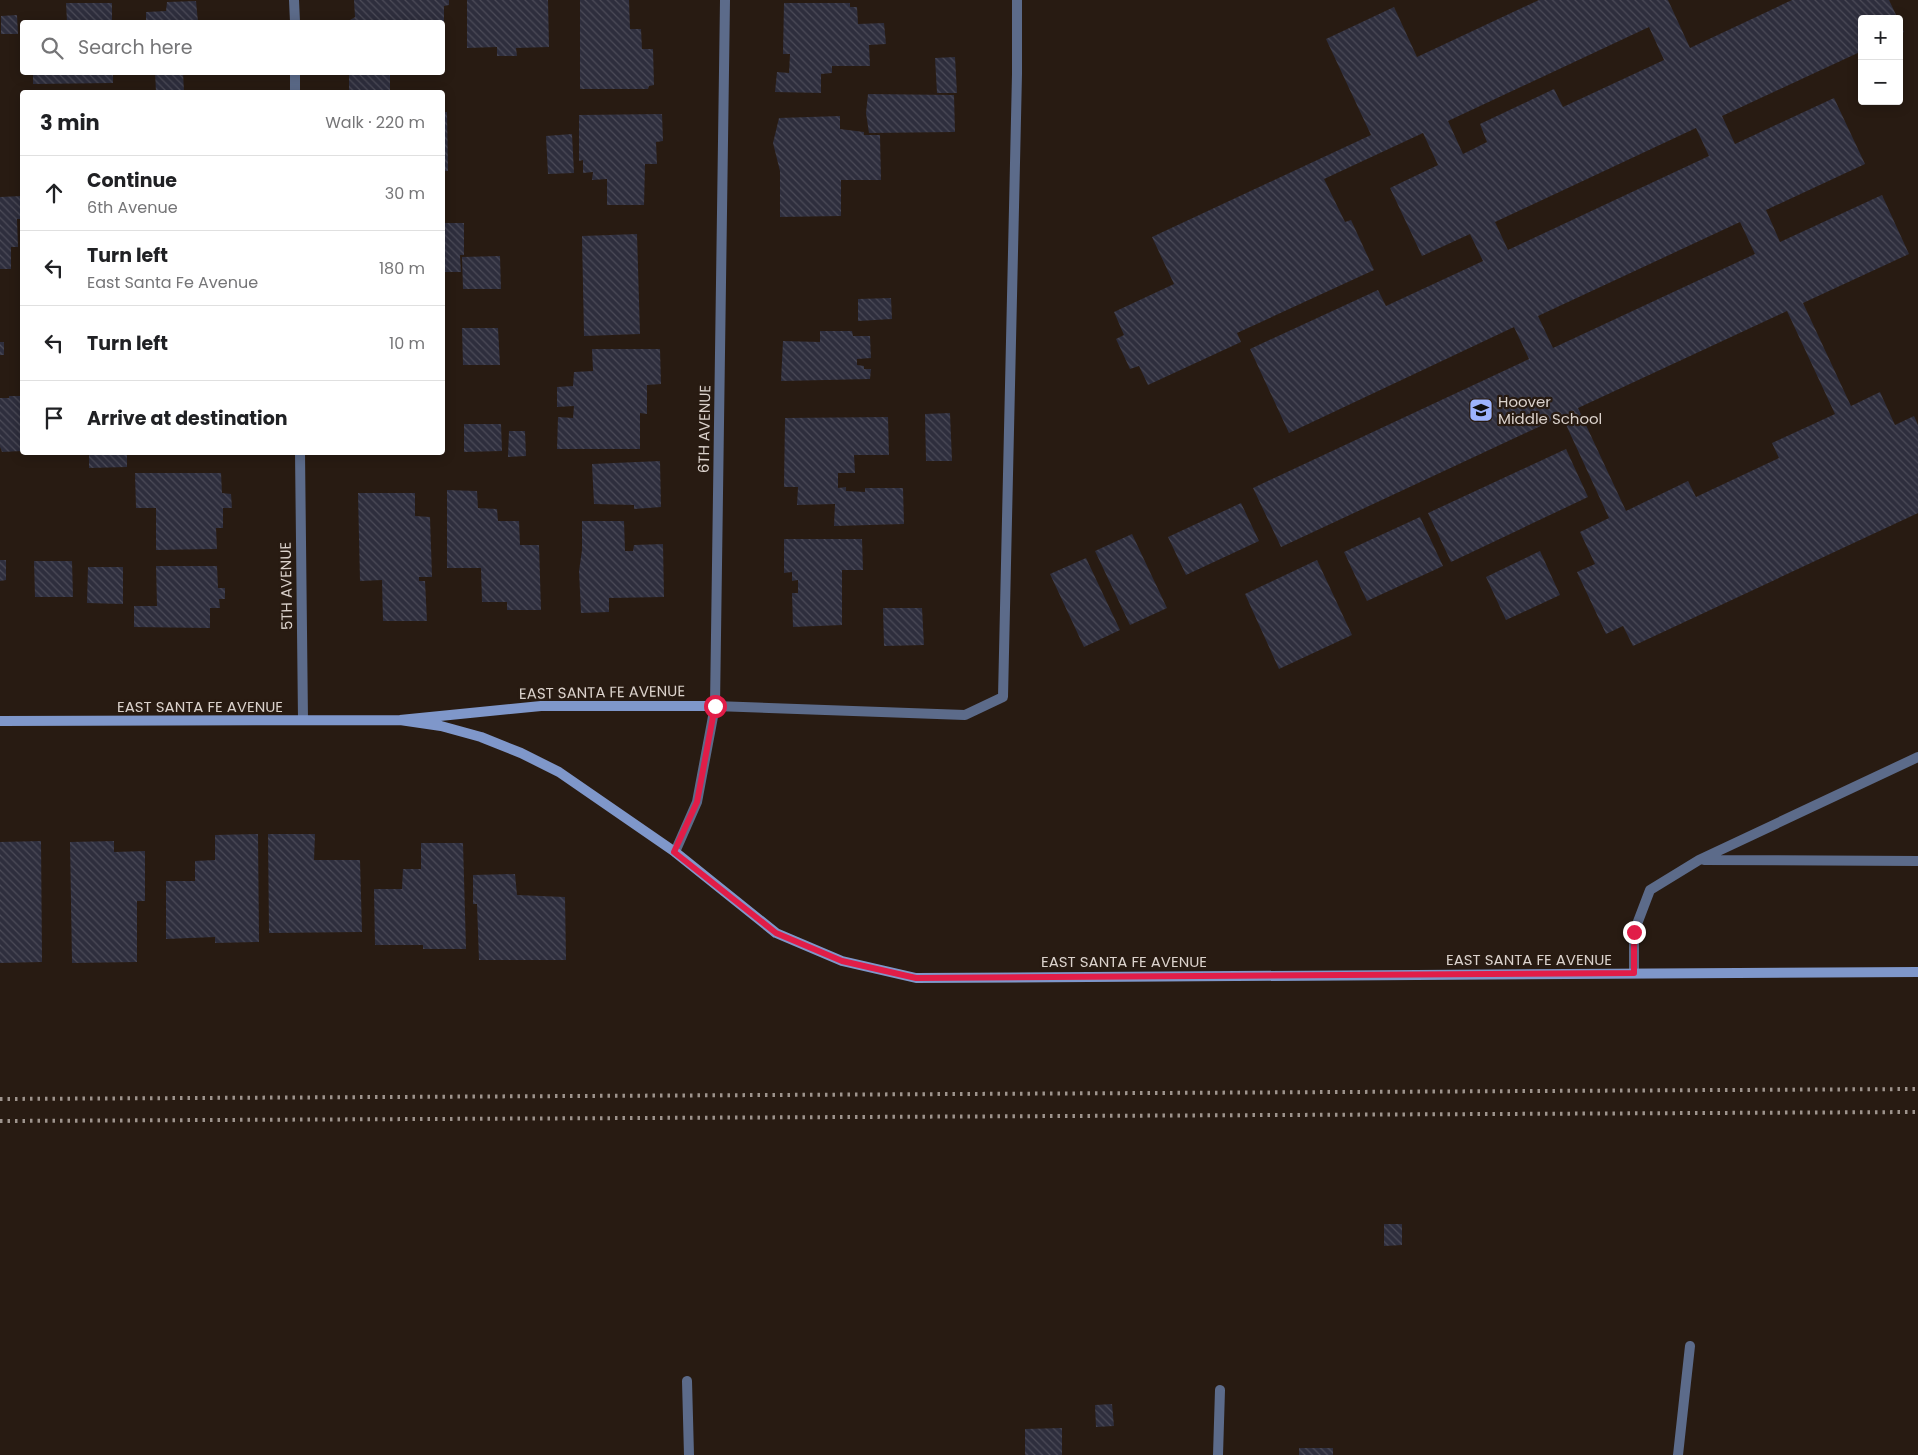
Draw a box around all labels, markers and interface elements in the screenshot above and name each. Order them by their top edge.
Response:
map controls [1858,15,1903,105]
button: + [1858,15,1903,60]
search box [20,20,445,75]
icon: search [38,34,66,62]
text: Search here [78,34,192,61]
button: − [1858,60,1903,105]
text: 3 min [40,108,100,137]
text: Walk · 220 m [325,111,425,134]
text: Continue [87,167,177,194]
icon: ahead [40,179,68,207]
text: 30 m [385,182,425,205]
text: 6th Avenue [87,196,178,219]
text: Turn left [87,242,168,269]
icon: left [40,254,68,282]
text: 180 m [379,257,425,280]
text: East Santa Fe Avenue [87,271,258,294]
icon: left [40,329,68,357]
text: Turn left [87,330,168,357]
text: 10 m [389,332,425,355]
street label: 6TH AVENUE [693,385,715,473]
place label: Hoover Middle School [1498,391,1602,429]
school or university icon: Hoover Middle School [1468,397,1494,423]
icon: arrive [40,404,68,432]
text: Arrive at destination [87,405,288,432]
street label: 5TH AVENUE [275,542,297,630]
street label: EAST SANTA FE AVENUE [519,680,685,704]
route start [704,695,727,718]
street label: EAST SANTA FE AVENUE [117,696,283,717]
route end [1623,921,1646,944]
street label: EAST SANTA FE AVENUE [1446,949,1612,970]
street label: EAST SANTA FE AVENUE [1041,951,1207,972]

